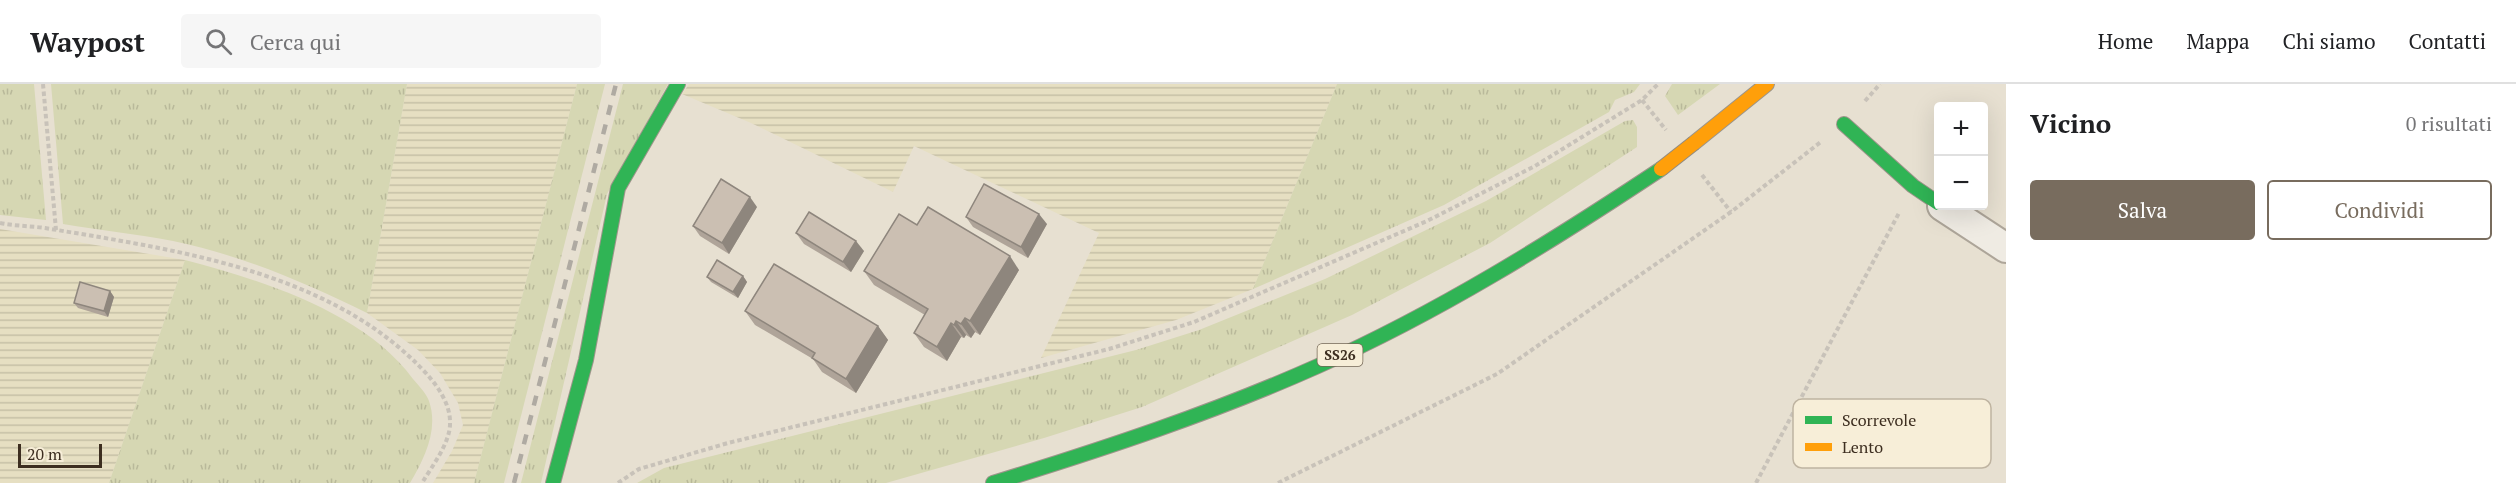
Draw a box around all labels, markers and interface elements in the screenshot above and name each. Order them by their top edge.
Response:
search box [181,14,601,68]
text: Waypost [30,23,145,60]
icon: search [202,25,235,58]
text: Cerca qui [250,27,341,56]
text: Home [2098,27,2153,55]
text: Mappa [2186,27,2250,55]
text: Chi siamo [2283,27,2376,55]
text: Contatti [2409,27,2486,55]
map controls [1934,102,1988,210]
button: + [1934,102,1988,156]
text: Vicino [2030,106,2111,140]
text: 0 risultati [2406,110,2492,137]
button: − [1934,156,1988,210]
button: Salva [2030,180,2255,240]
button: Condividi [2267,180,2492,240]
road number: SS26 [1318,344,1362,366]
legend [1793,399,1991,468]
text: Scorrevole [1842,409,1916,431]
text: Lento [1842,436,1883,458]
scale bar [18,441,102,468]
text: 20 m [27,443,62,465]

